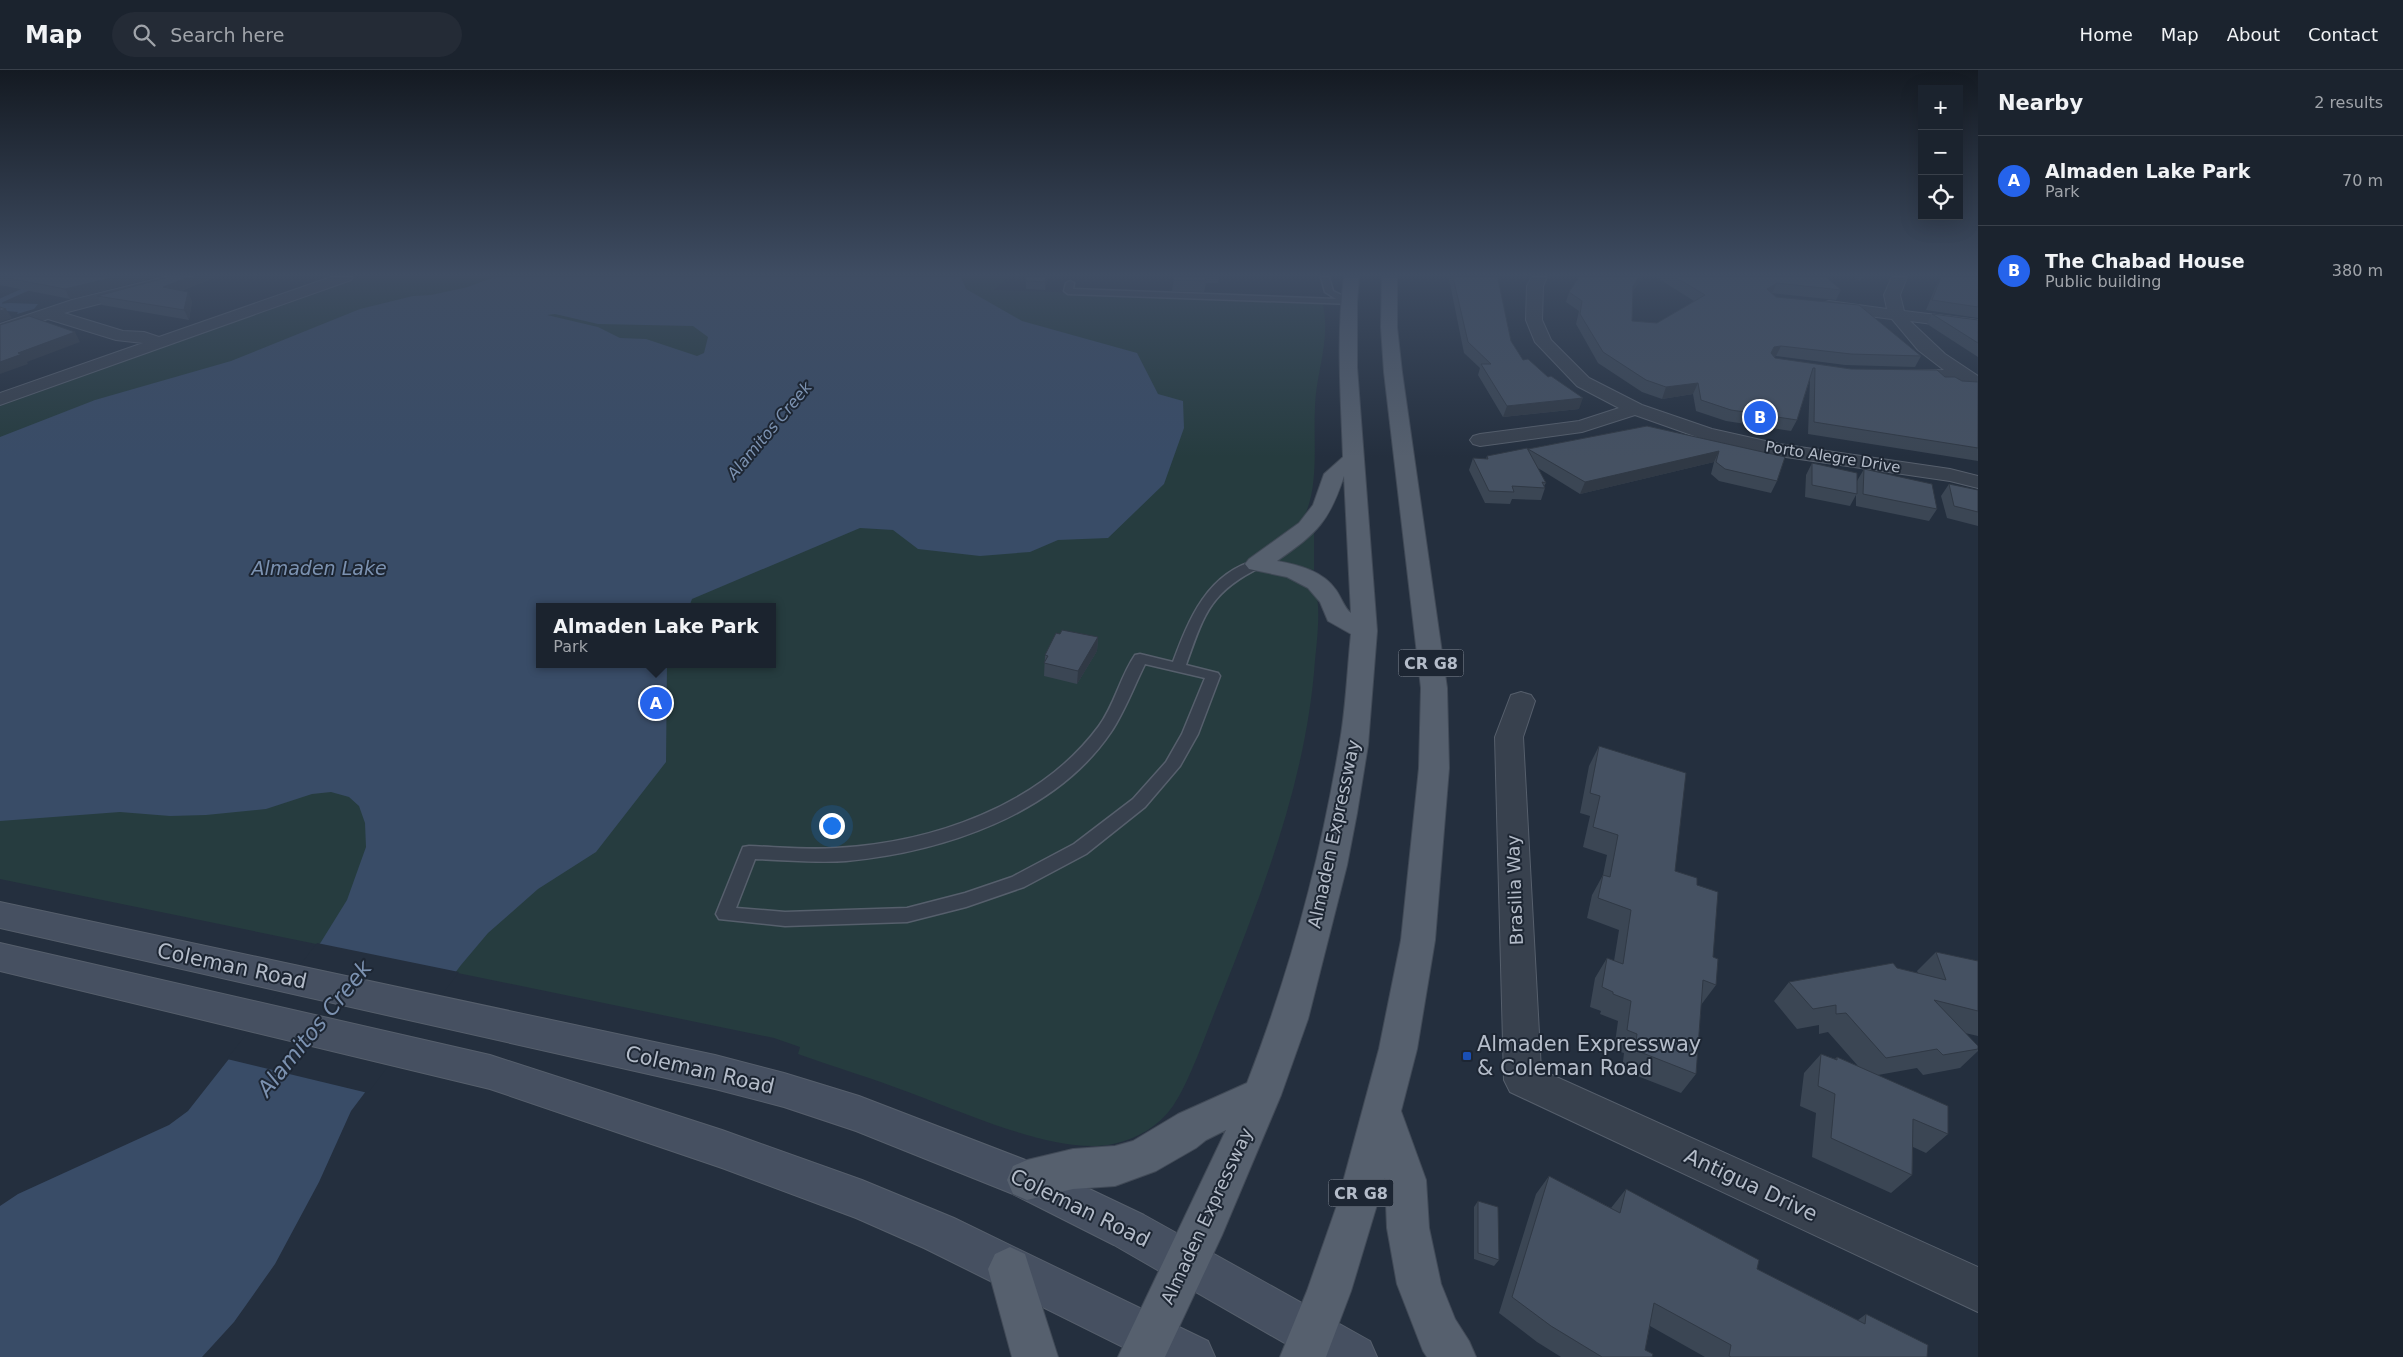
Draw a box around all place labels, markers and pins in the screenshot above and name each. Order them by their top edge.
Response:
pin: B [1744,398,1776,436]
pin: A [640,684,672,722]
place label: Almaden Expressway & Coleman Road [1477,1032,1701,1080]
marker: Almaden Expressway & Coleman Road [1461,1050,1473,1062]

